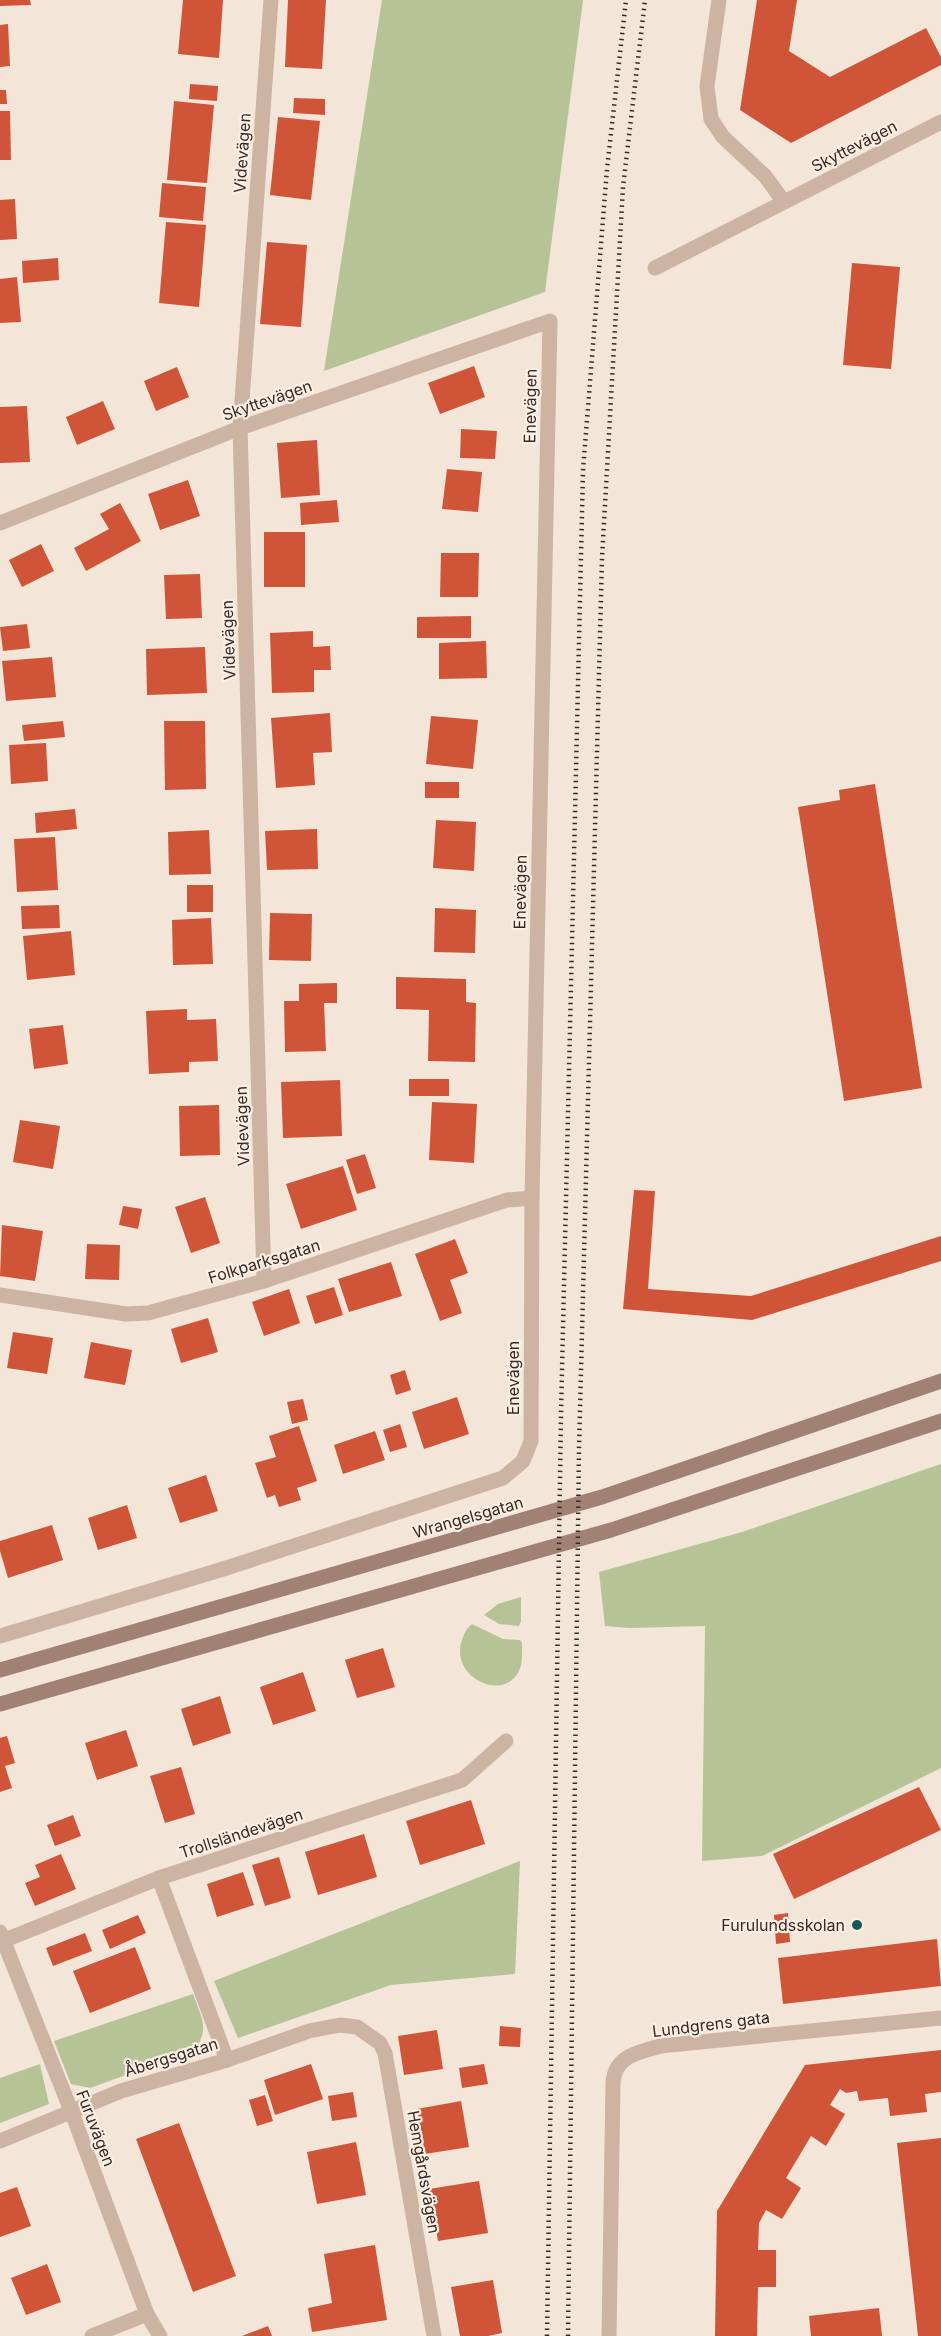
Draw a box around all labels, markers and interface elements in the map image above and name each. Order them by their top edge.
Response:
street label: Videvägen [229,112,255,194]
street label: Skyttevägen [808,116,900,176]
street label: Enevägen [519,369,541,443]
street label: Skyttevägen [219,375,315,425]
street label: Videvägen [217,600,239,680]
street label: Enevägen [509,855,531,929]
street label: Videvägen [231,1086,253,1166]
street label: Folkparksgatan [206,1234,322,1288]
street label: Enevägen [503,1341,523,1415]
street label: Wrangelsgatan [411,1492,525,1542]
street label: Trollsländevägen [177,1804,305,1862]
place label: Furulundsskolan [721,1915,845,1935]
marker: Furulundsskolan [850,1918,864,1932]
street label: Lundgrens gata [651,2007,771,2041]
street label: Åbergsgatan [122,2033,220,2081]
street label: Furuvägen [72,2087,120,2169]
street label: Hemgårdsvägen [403,2109,445,2235]

